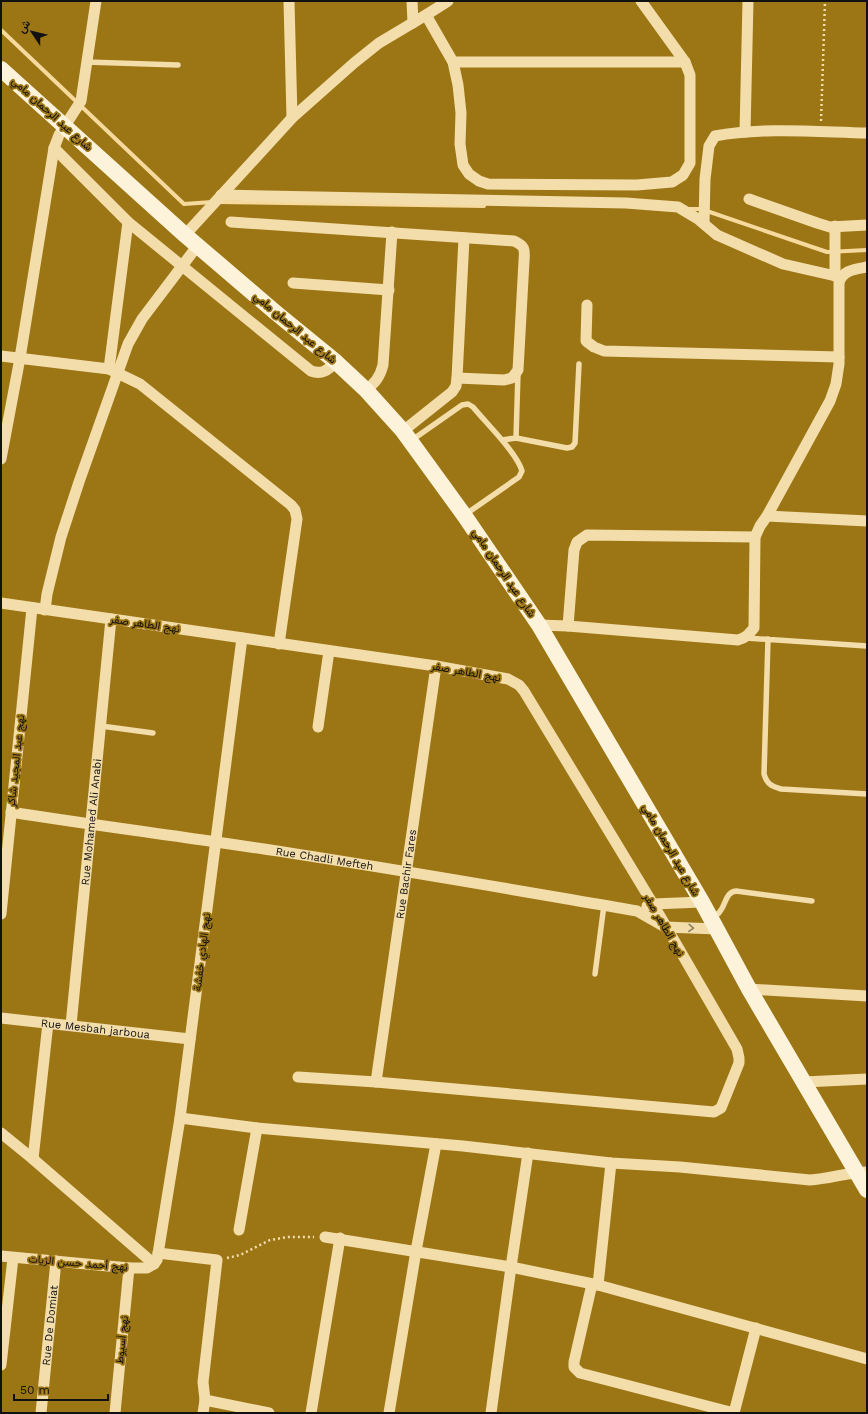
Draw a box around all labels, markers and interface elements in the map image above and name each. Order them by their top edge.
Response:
north arrow [12,12,52,52]
text: ش [15,17,33,36]
street label: شارع عبد الرحمان مامي [7,74,95,156]
street label: شارع عبد الرحمان مامي [249,290,339,369]
street label: شارع عبد الرحمان مامي [467,526,539,622]
street label: نهج الطاهر صفر [108,613,181,636]
street label: نهج الطاهر صفر [429,659,502,686]
street label: نهج عبد المجيد شاكر [5,714,28,809]
street label: Rue Mohamed Ali Anabi [78,758,104,886]
street label: شارع عبد الرحمان مامي [637,802,703,900]
street label: Rue Bachir Fares [393,828,419,920]
street label: Rue Chadli Mefteh [275,844,374,873]
street label: نهج الطاهر صفر [639,890,687,959]
street label: نهج الهادي خفشة [191,912,216,992]
one-way arrow [688,924,694,932]
street label: Rue Mesbah jarboua [40,1016,151,1041]
street label: نهج أحمد حسن الزيات [28,1252,128,1275]
street label: Rue De Domiat [39,1284,60,1366]
street label: نهج أسيوط [113,1315,132,1365]
scale bar [14,1376,108,1402]
text: 50 m [20,1383,50,1397]

